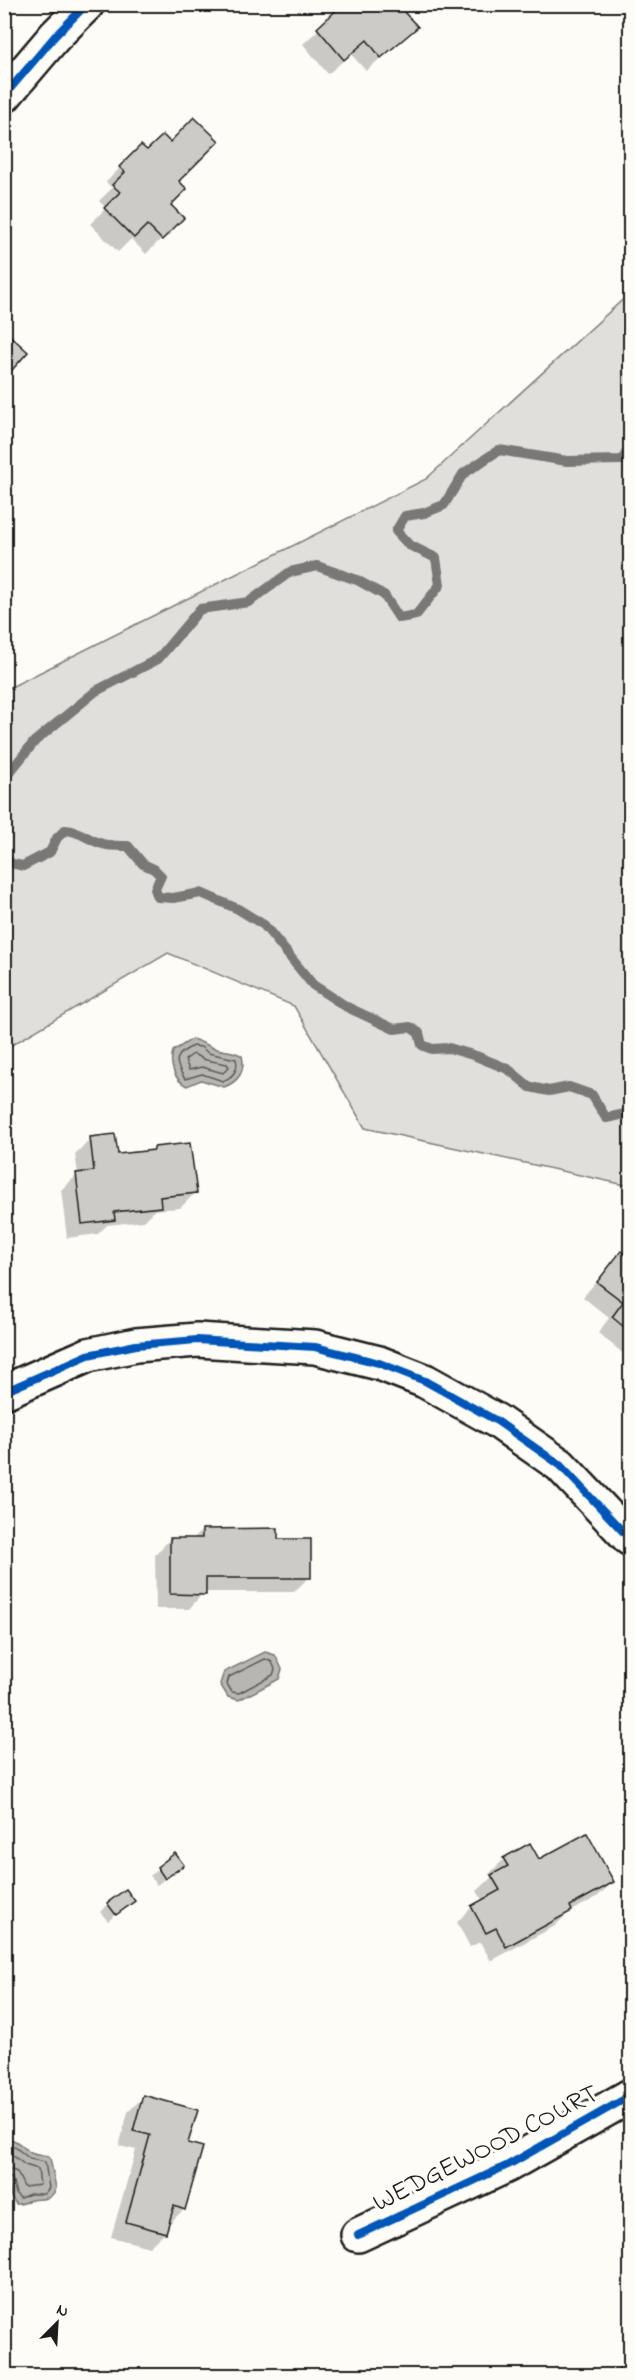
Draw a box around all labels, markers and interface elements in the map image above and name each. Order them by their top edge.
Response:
street label: WEDGEWOOD COURT [366,2075,606,2223]
north arrow [27,2293,87,2353]
text: N [52,2298,72,2324]

